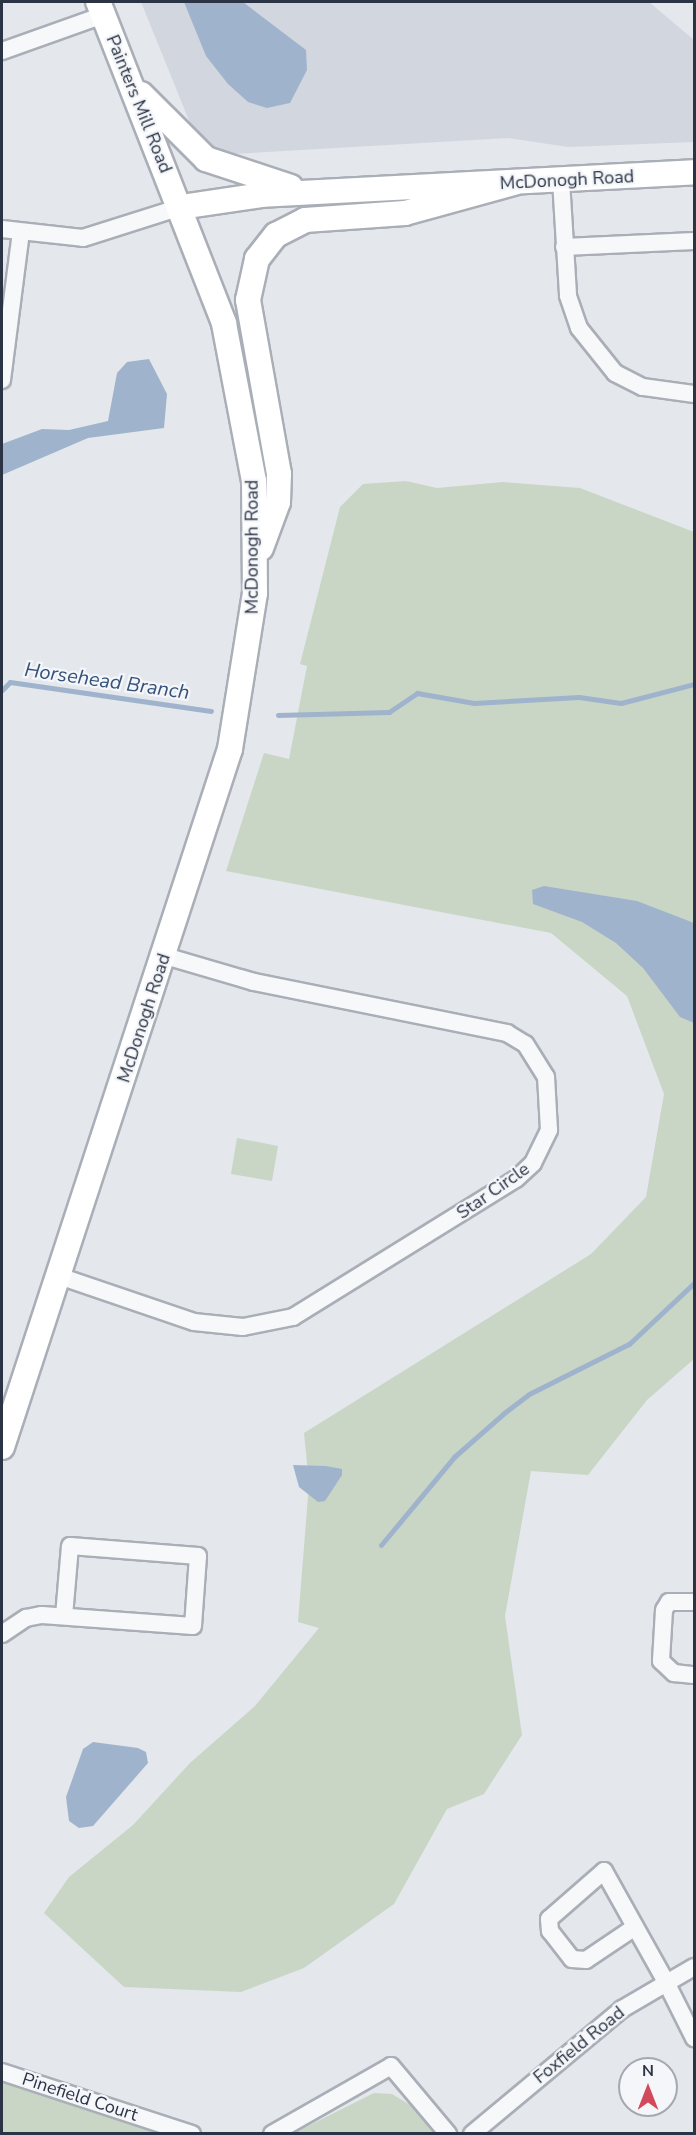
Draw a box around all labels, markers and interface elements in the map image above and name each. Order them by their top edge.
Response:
street label: Painters Mill Road [101,32,177,176]
street label: McDonogh Road [499,166,635,194]
street label: McDonogh Road [241,480,263,614]
water label: Horsehead Branch [23,658,191,704]
street label: McDonogh Road [113,951,175,1085]
street label: Star Circle [453,1158,533,1224]
street label: Foxfield Road [529,2002,629,2088]
north arrow [618,2057,678,2117]
text: N [642,2060,654,2082]
street label: Pinefield Court [20,2068,140,2126]

